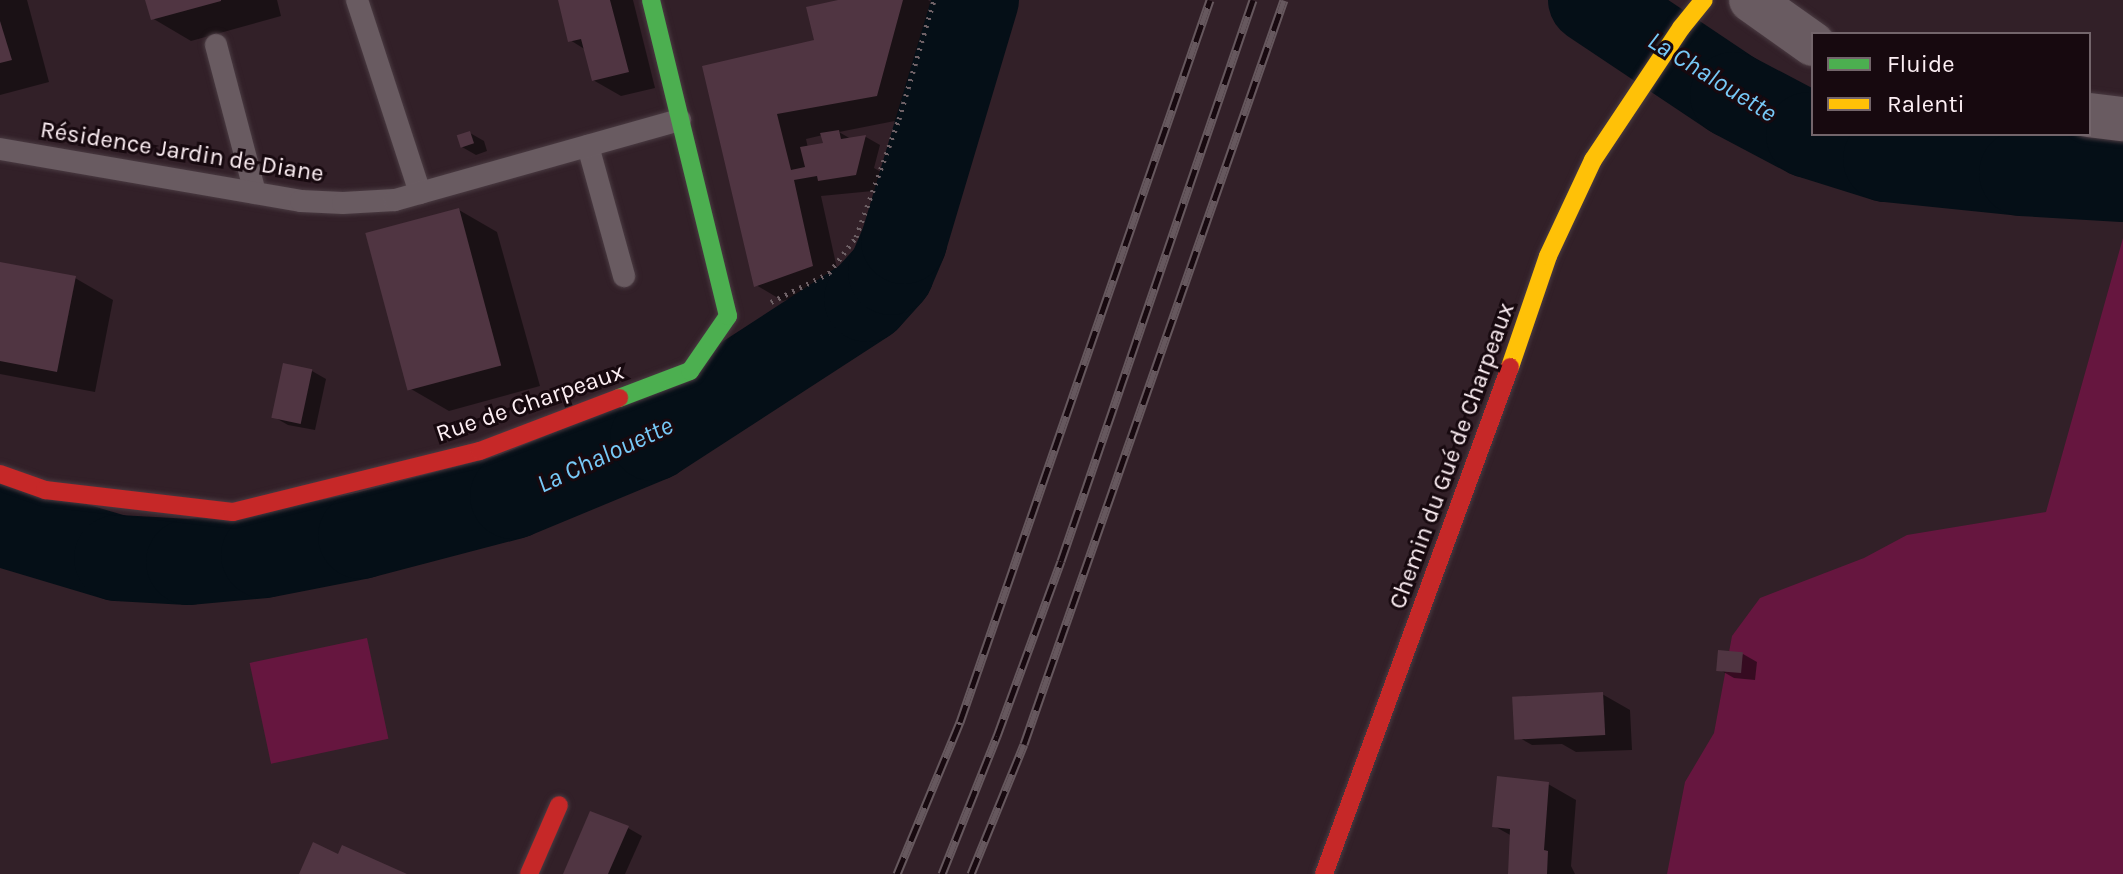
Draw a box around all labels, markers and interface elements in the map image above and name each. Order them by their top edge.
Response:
water label: La Chalouette [1642,25,1782,129]
legend [1811,32,2091,136]
text: Fluide [1887,50,1955,78]
text: Ralenti [1887,90,1965,118]
street label: Résidence Jardin de Diane [38,115,326,189]
street label: Chemin du Gué de Charpeaux [1383,299,1521,613]
street label: Rue de Charpeaux [432,357,628,449]
water label: La Chalouette [532,410,678,500]

